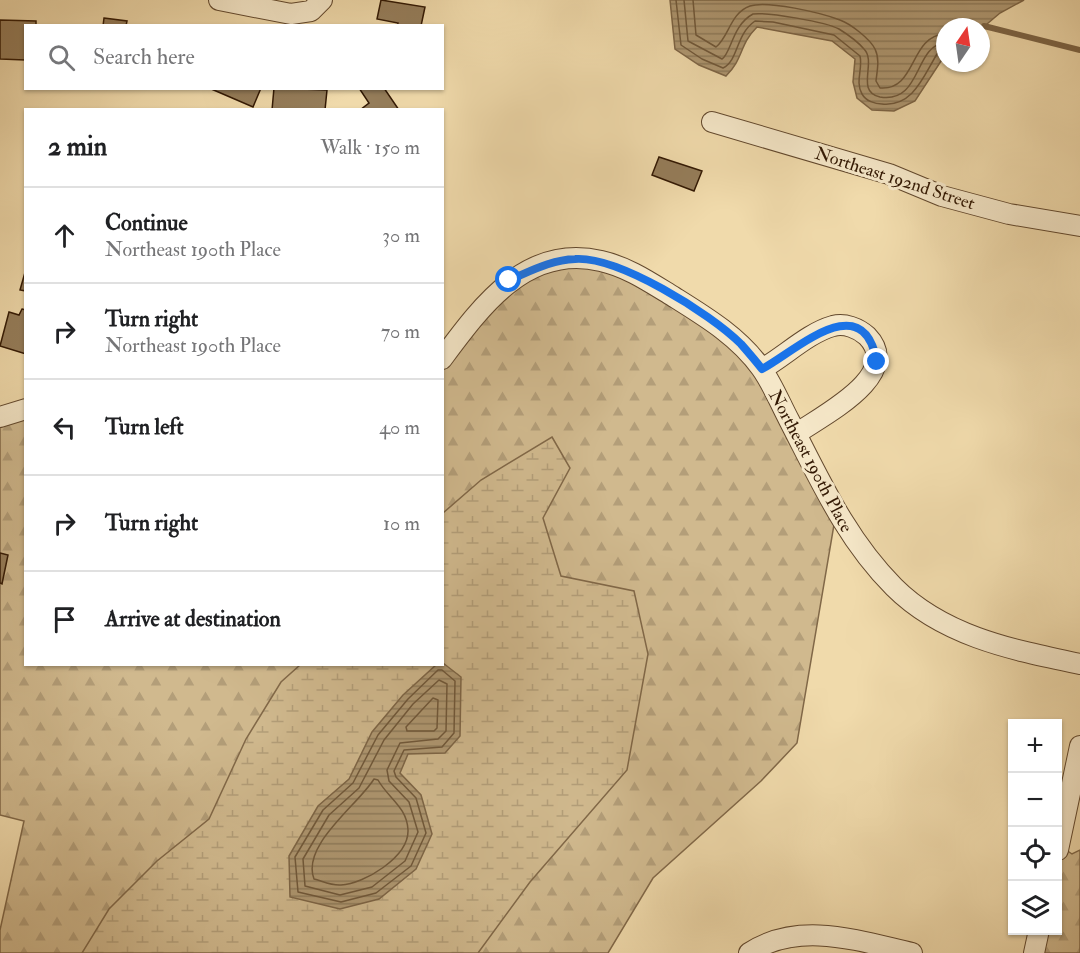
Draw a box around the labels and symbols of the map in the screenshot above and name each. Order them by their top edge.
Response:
north arrow [936,18,990,72]
street label: Northeast 192nd Street [812,142,978,215]
route start [495,266,521,292]
route end [863,348,889,374]
street label: Northeast 190th Place [763,386,858,537]

